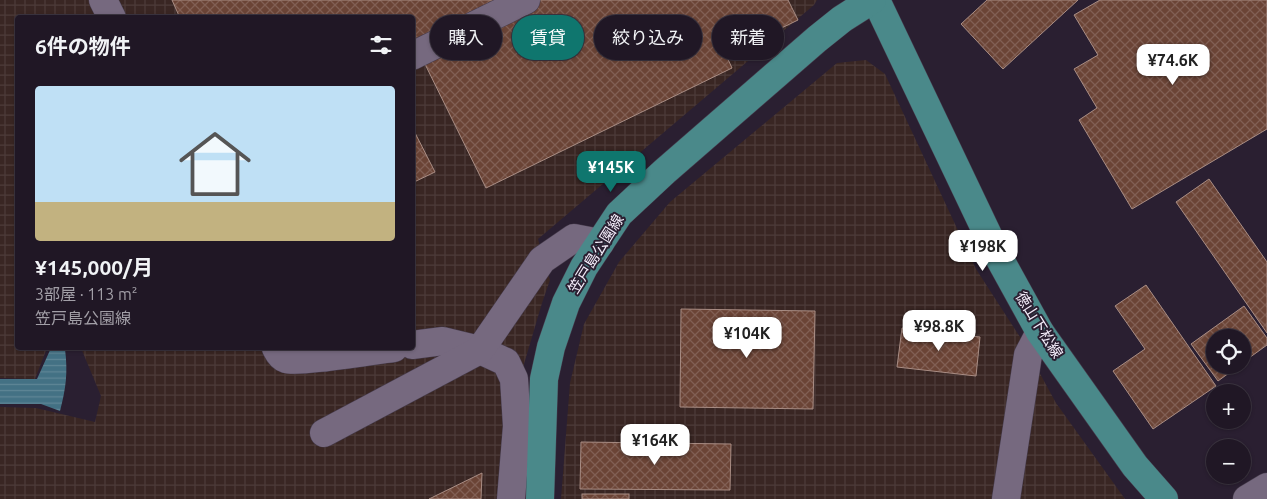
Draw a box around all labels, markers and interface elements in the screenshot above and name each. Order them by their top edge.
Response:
chip: 購入 [430,15,502,60]
chip: 賃貸 [512,15,584,60]
chip: 絞り込み [594,15,702,60]
chip: 新着 [712,15,784,60]
icon: filters [367,31,395,59]
text: 6件の物件 [35,34,131,58]
pin: ¥74.6K [1132,44,1214,86]
text: ¥74.6K [1148,51,1198,69]
icon: home [170,119,260,209]
pin: ¥145K [576,150,646,193]
text: ¥145K [588,158,634,176]
street label: 笠戸島公園線 [565,211,627,296]
pin: ¥198K [948,230,1018,272]
text: ¥198K [960,237,1006,255]
text: ¥145,000/月 [35,255,153,279]
text: 3部屋 · 113 m² [35,285,138,303]
street label: 徳山下松線 [1012,288,1067,361]
text: 笠戸島公園線 [35,309,131,327]
pin: ¥98.8K [898,310,980,352]
pin: ¥104K [712,316,782,359]
text: ¥98.8K [914,317,964,335]
text: ¥104K [724,324,770,342]
map controls [1206,329,1251,484]
button: locate [1206,329,1251,374]
button: + [1206,384,1251,429]
pin: ¥164K [620,424,690,466]
text: ¥164K [632,431,678,449]
button: − [1206,439,1251,484]

